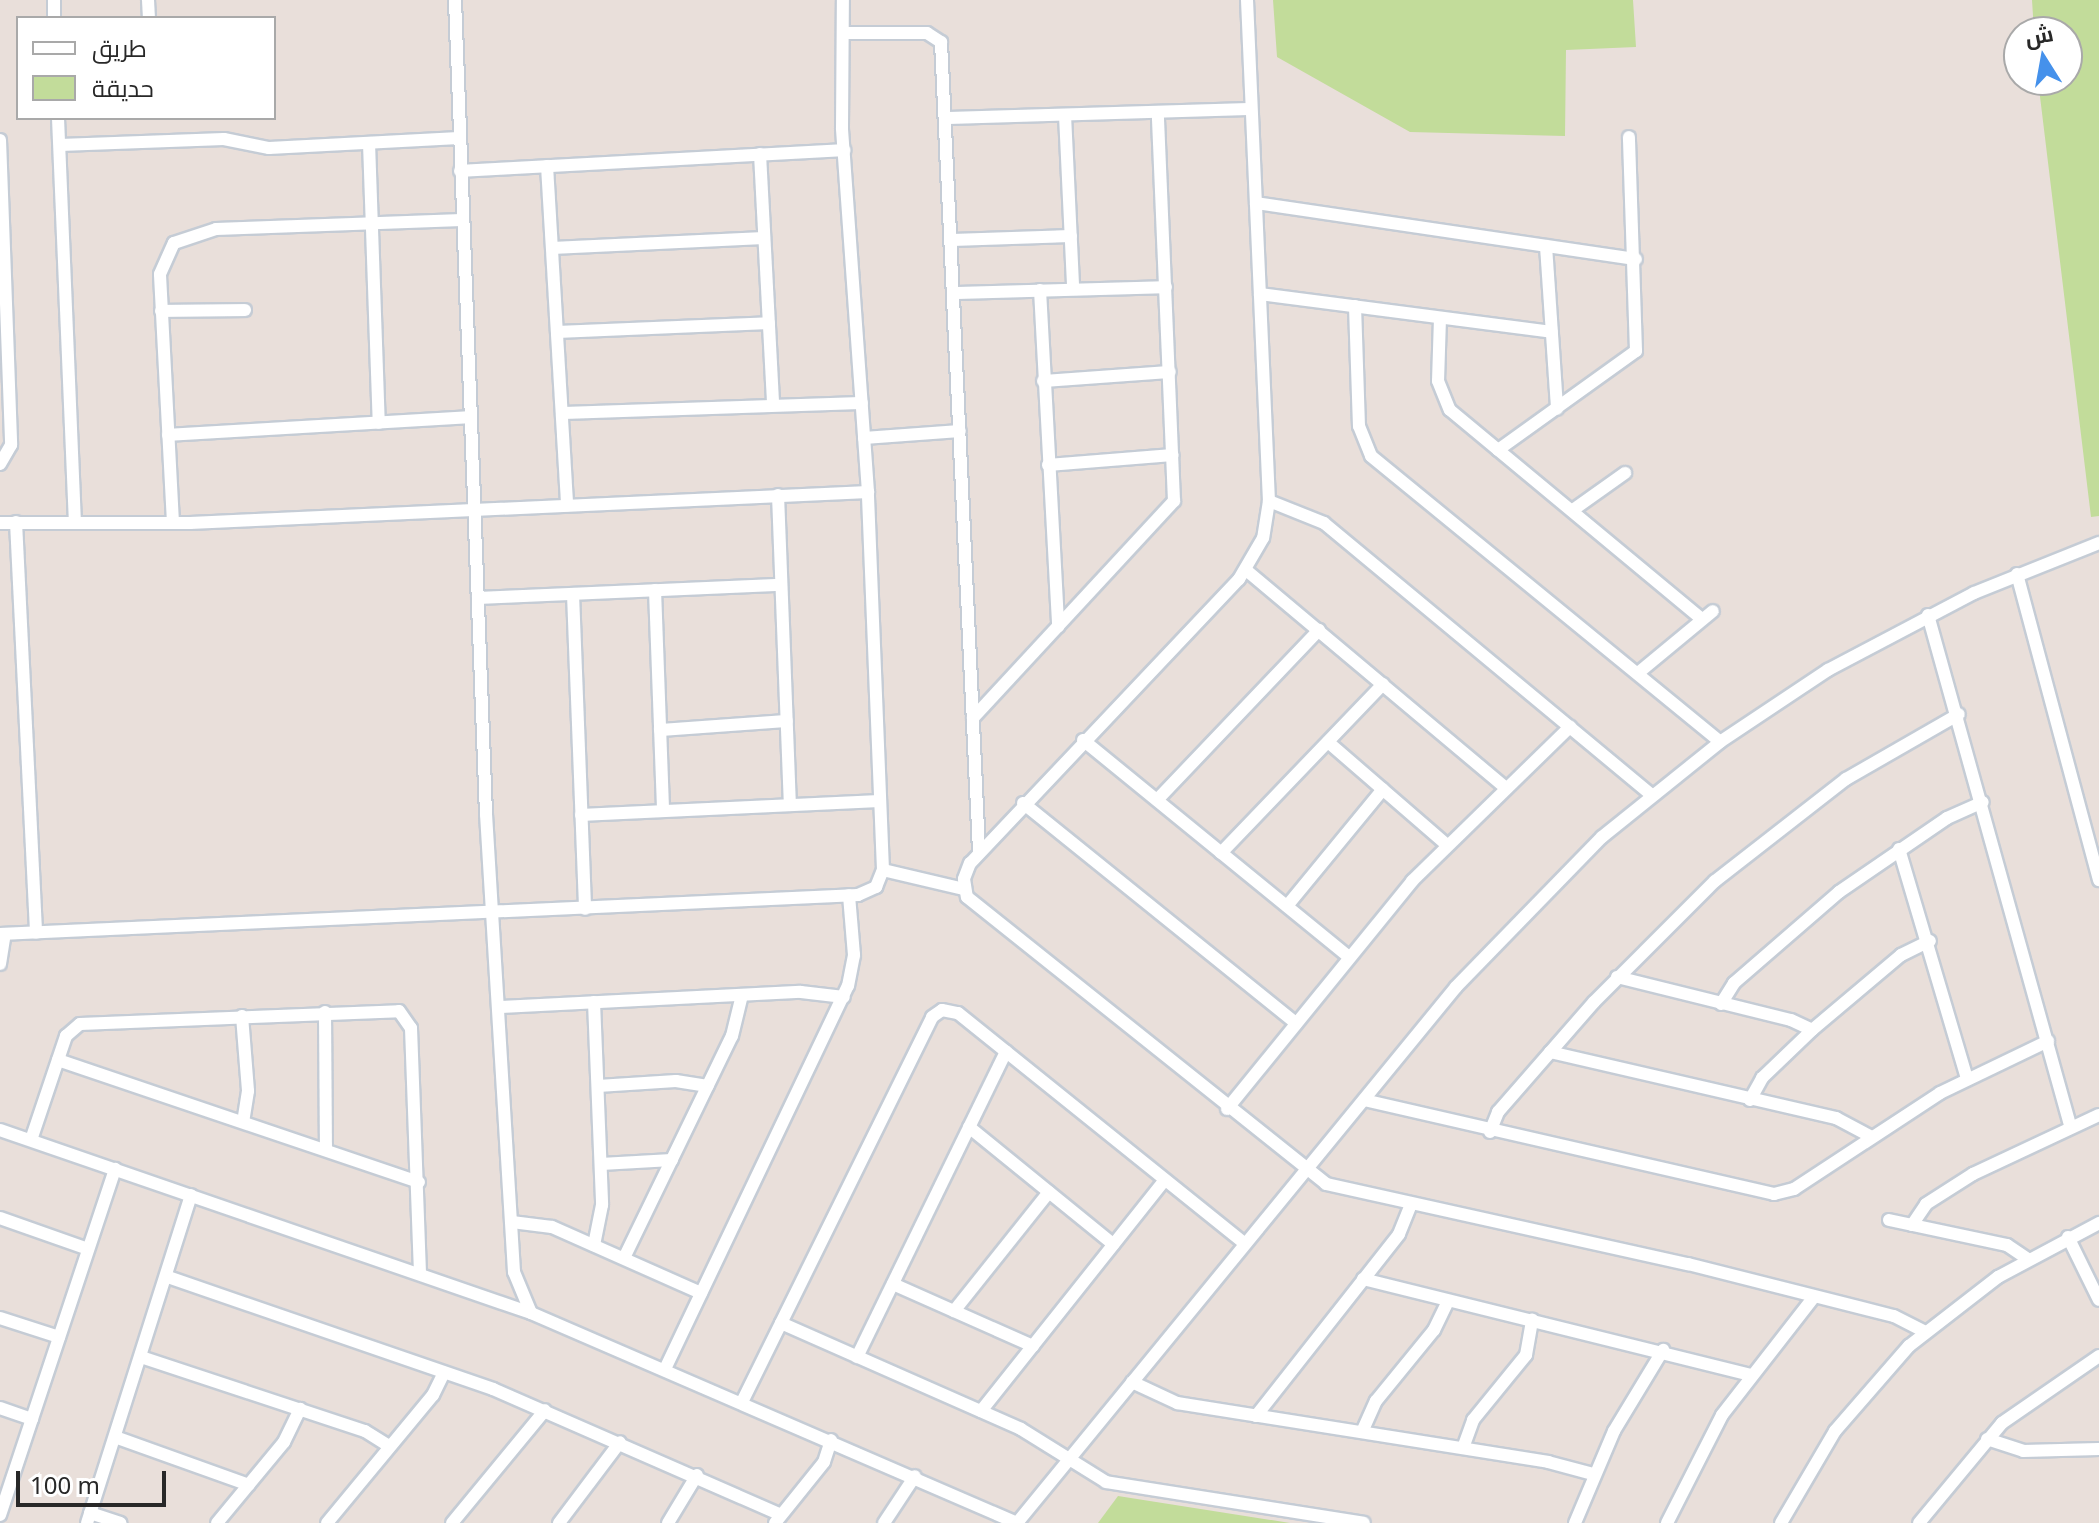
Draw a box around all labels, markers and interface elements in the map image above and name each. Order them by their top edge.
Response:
legend [16,16,276,120]
north arrow [2003,16,2083,96]
text: ش [2022,17,2056,52]
text: طريق [92,31,147,64]
text: حديقة [92,71,154,104]
scale bar [20,1455,170,1505]
text: 100 m [30,1468,100,1501]

